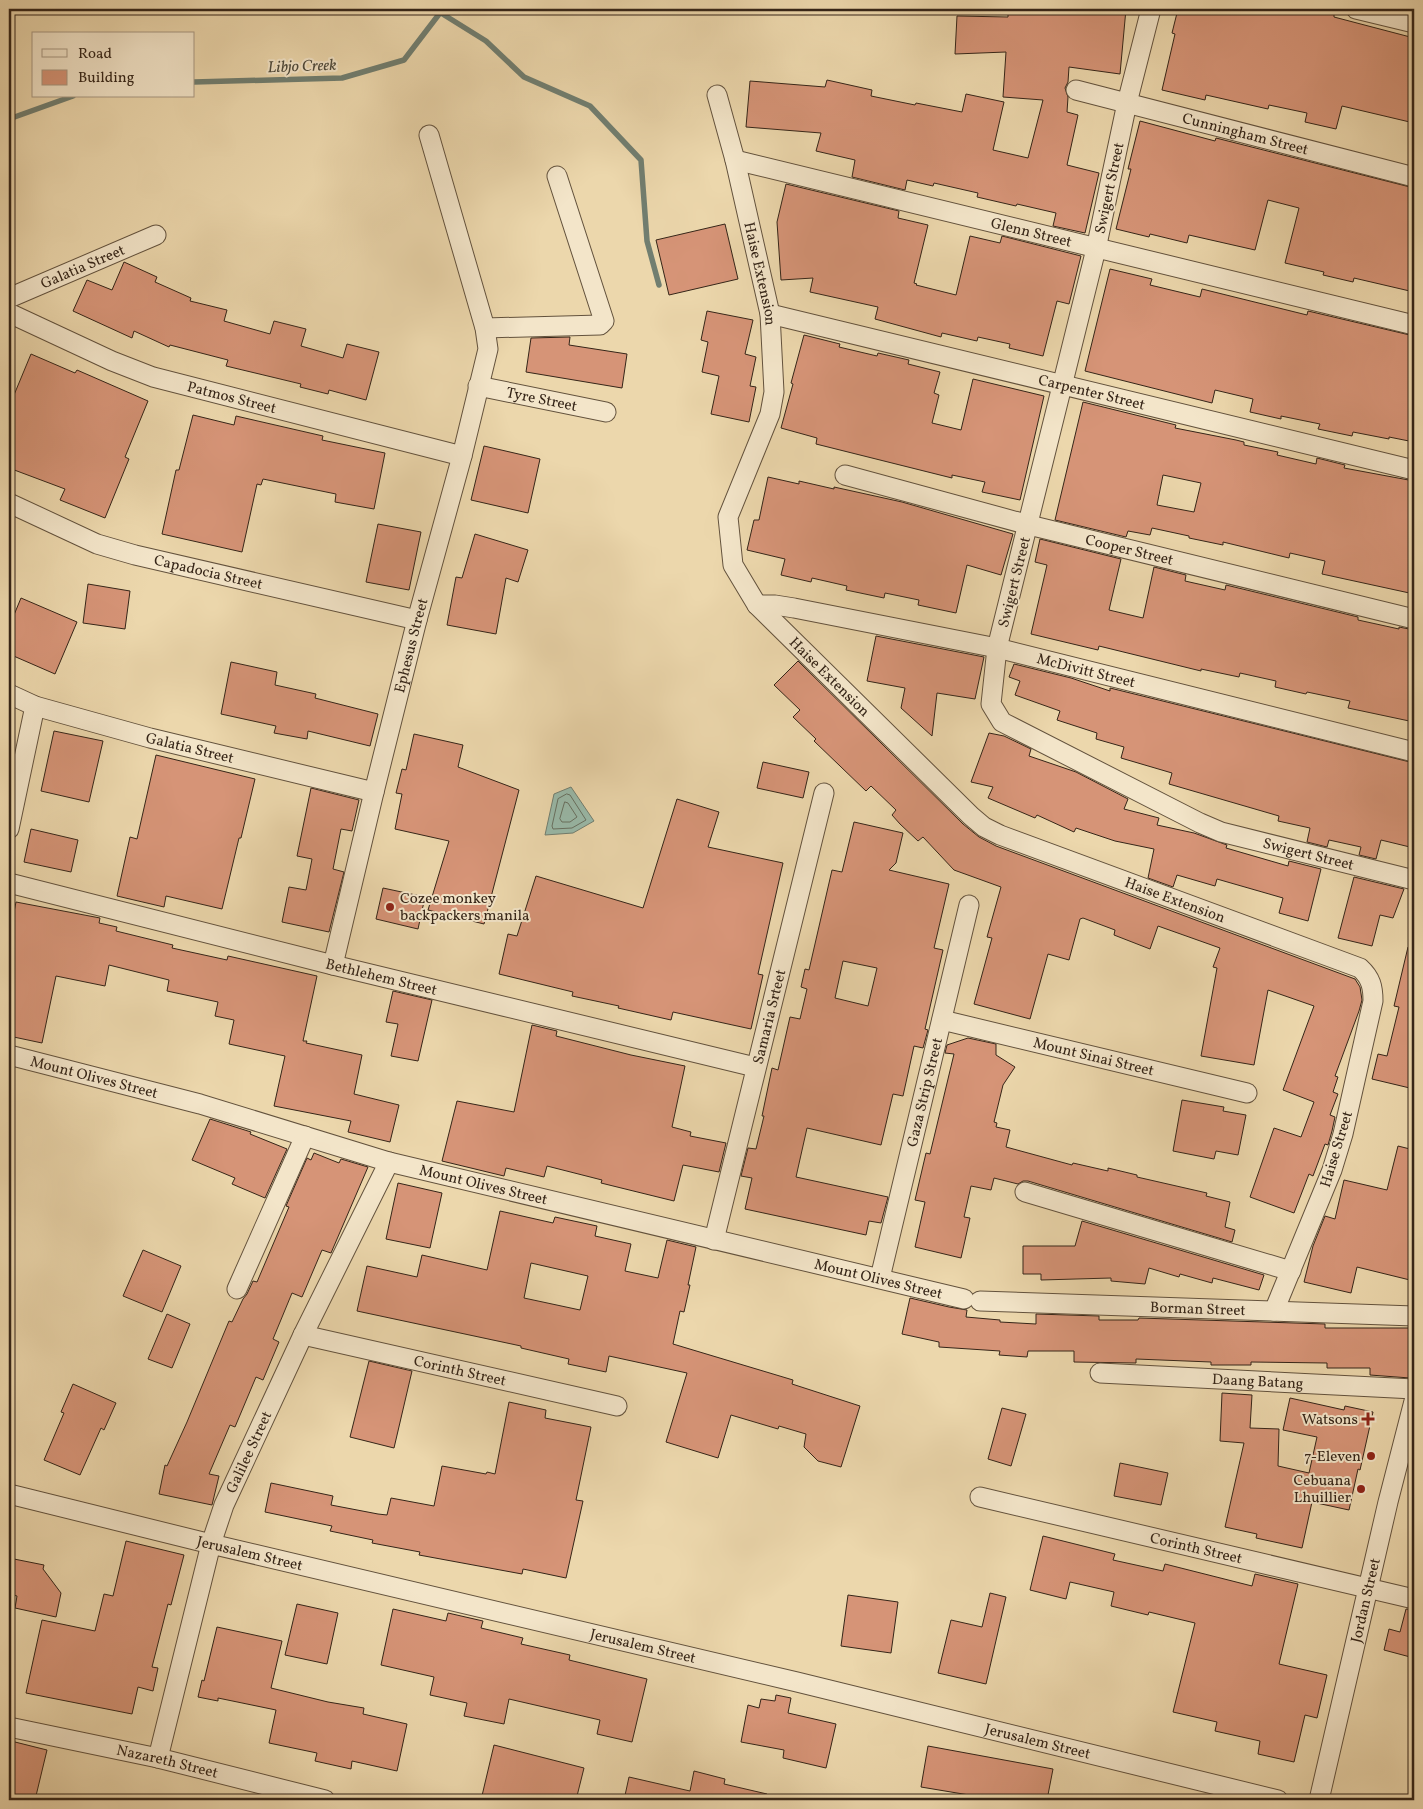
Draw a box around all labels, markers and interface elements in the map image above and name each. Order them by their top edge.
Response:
legend [32,32,195,98]
text: Road [78,44,112,65]
water label: Libjo Creek [267,55,338,79]
text: Building [78,68,135,89]
street label: Cunningham Street [1180,109,1310,161]
street label: Swigert Street [1091,141,1130,236]
street label: Glenn Street [988,213,1074,253]
street label: Haise Extension [737,220,780,326]
street label: Galatia Street [38,241,129,295]
street label: Carpenter Street [1036,370,1147,416]
street label: Patmos Street [185,377,278,420]
street label: Tyre Street [504,383,579,418]
street label: Cooper Street [1083,530,1175,572]
street label: Swigert Street [994,535,1037,630]
street label: Capadocia Street [152,551,264,596]
street label: Ephesus Street [390,596,435,695]
street label: Haise Extension [784,633,874,722]
street label: McDivitt Street [1034,649,1137,694]
street label: Galatia Street [143,728,236,770]
street label: Swigert Street [1260,834,1356,877]
street label: Haise Extension [1121,873,1228,929]
place label: Cozee monkey backpackers manila [400,889,530,927]
marker: Cozee monkey backpackers manila [384,901,396,913]
street label: Bethlehem Street [323,954,439,1002]
street label: Samaria Srteet [749,967,792,1067]
street label: Mount Sinai Street [1031,1033,1156,1082]
street label: Gaza Strip Street [903,1036,949,1149]
street label: Mount Olives Street [28,1052,160,1105]
street label: Haise Street [1316,1109,1359,1190]
street label: Mount Olives Street [417,1161,549,1211]
street label: Mount Olives Street [812,1255,944,1305]
street label: Borman Street [1150,1298,1246,1322]
street label: Corinth Street [411,1351,508,1393]
street label: Daang Batang [1211,1370,1304,1395]
street label: Galilee Street [222,1408,278,1497]
place label: Watsons [1302,1410,1358,1431]
marker: Watsons [1362,1413,1374,1425]
place label: 7-Eleven [1304,1447,1361,1468]
marker: 7-Eleven [1365,1450,1377,1462]
place label: Cebuana Lhuillier [1294,1471,1351,1509]
marker: Cebuana Lhuillier [1355,1483,1367,1495]
street label: Corinth Street [1148,1528,1244,1570]
street label: Jerusalem Street [194,1532,304,1577]
street label: Jordan Street [1347,1556,1387,1645]
street label: Jerusalem Street [588,1625,698,1670]
street label: Jerusalem Street [982,1719,1092,1766]
street label: Nazareth Street [114,1741,220,1785]

